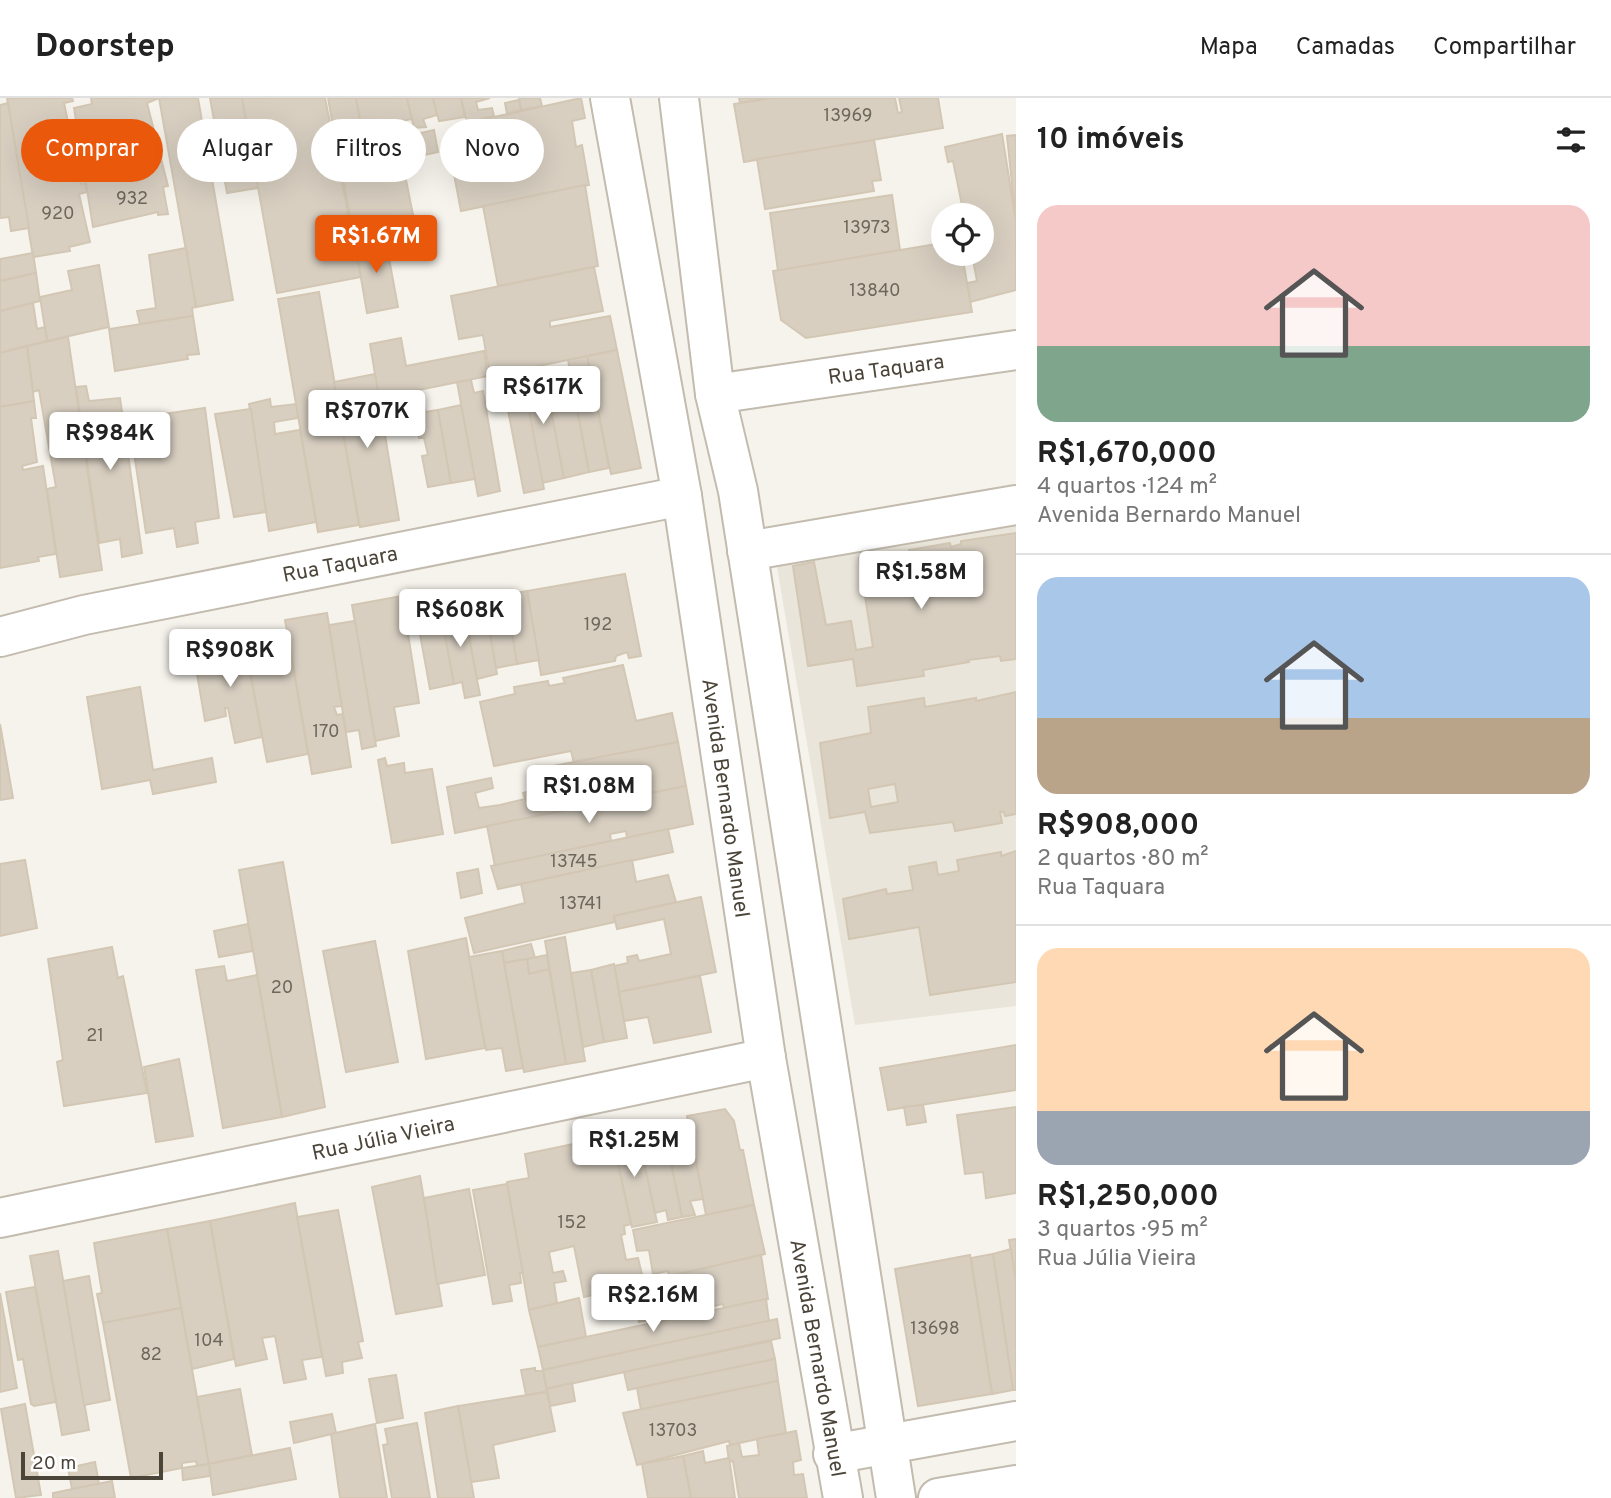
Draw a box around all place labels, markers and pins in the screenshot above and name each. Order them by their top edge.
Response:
pin: R$1.67M [311,216,441,275]
pin: R$617K [486,366,600,426]
pin: R$707K [310,390,424,450]
pin: R$984K [53,412,167,472]
pin: R$1.58M [856,552,986,611]
pin: R$608K [403,589,517,649]
pin: R$908K [173,630,287,689]
pin: R$1.08M [524,766,654,825]
pin: R$1.25M [569,1119,699,1179]
pin: R$2.16M [588,1274,718,1334]

